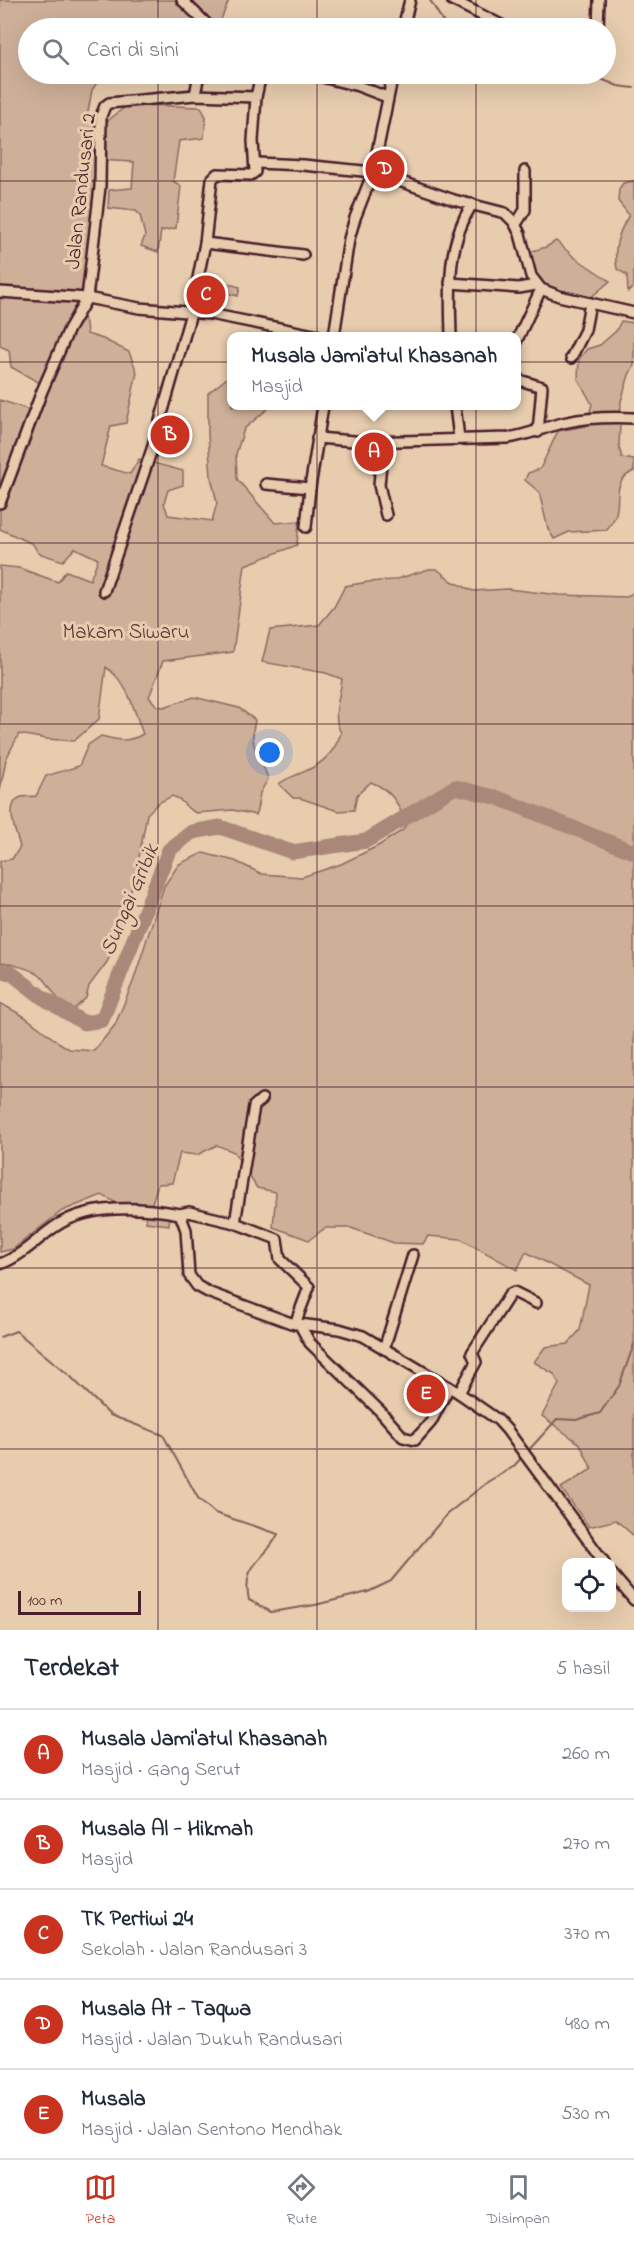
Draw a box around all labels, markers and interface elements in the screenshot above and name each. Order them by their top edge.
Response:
search box [18,18,616,84]
icon: search [39,35,72,68]
text: Cari di sini [87,35,179,67]
street label: Jalan Randusari 2 [59,112,105,271]
pin: D [366,146,404,192]
pin: C [186,272,226,318]
popup [227,332,521,410]
text: Musala Jami'atul Khasanah [251,341,497,373]
text: Masjid [251,373,303,402]
pin: B [150,412,190,458]
pin: A [354,430,394,474]
park label: Makam Siwaru [62,618,190,648]
your location [255,738,284,767]
water label: Sungai Gribik [93,838,169,961]
pin: E [406,1372,446,1416]
map controls [562,1558,616,1612]
button: locate [562,1558,616,1612]
scale bar [18,1588,141,1616]
text: 100 m [27,1589,62,1613]
text: Terdekat [24,1650,119,1688]
text: 5 hasil [556,1655,610,1684]
text: Musala Jami'atul Khasanah [81,1724,327,1756]
text: A [37,1740,50,1769]
text: 260 m [562,1740,610,1769]
text: Masjid · Gang Serut [81,1756,241,1785]
text: Musala Al - Hikmah [81,1814,253,1846]
text: B [37,1830,50,1859]
text: 270 m [563,1830,610,1859]
text: Masjid [81,1846,133,1875]
text: TK Pertiwi 24 [81,1904,193,1936]
text: C [38,1920,49,1949]
text: 370 m [564,1920,610,1949]
text: Sekolah · Jalan Randusari 3 [81,1936,307,1965]
text: Musala At - Taqwa [81,1994,251,2026]
text: D [36,2010,51,2039]
text: 480 m [565,2010,610,2039]
text: Masjid · Jalan Dukuh Randusari [81,2026,343,2055]
text: Musala [81,2084,146,2116]
text: E [37,2100,50,2129]
text: 530 m [561,2100,610,2129]
text: Masjid · Jalan Sentono Mendhak [81,2116,342,2145]
tab: Peta [84,2171,117,2231]
tab: Rute [285,2171,318,2231]
tab: Disimpan [487,2171,550,2231]

